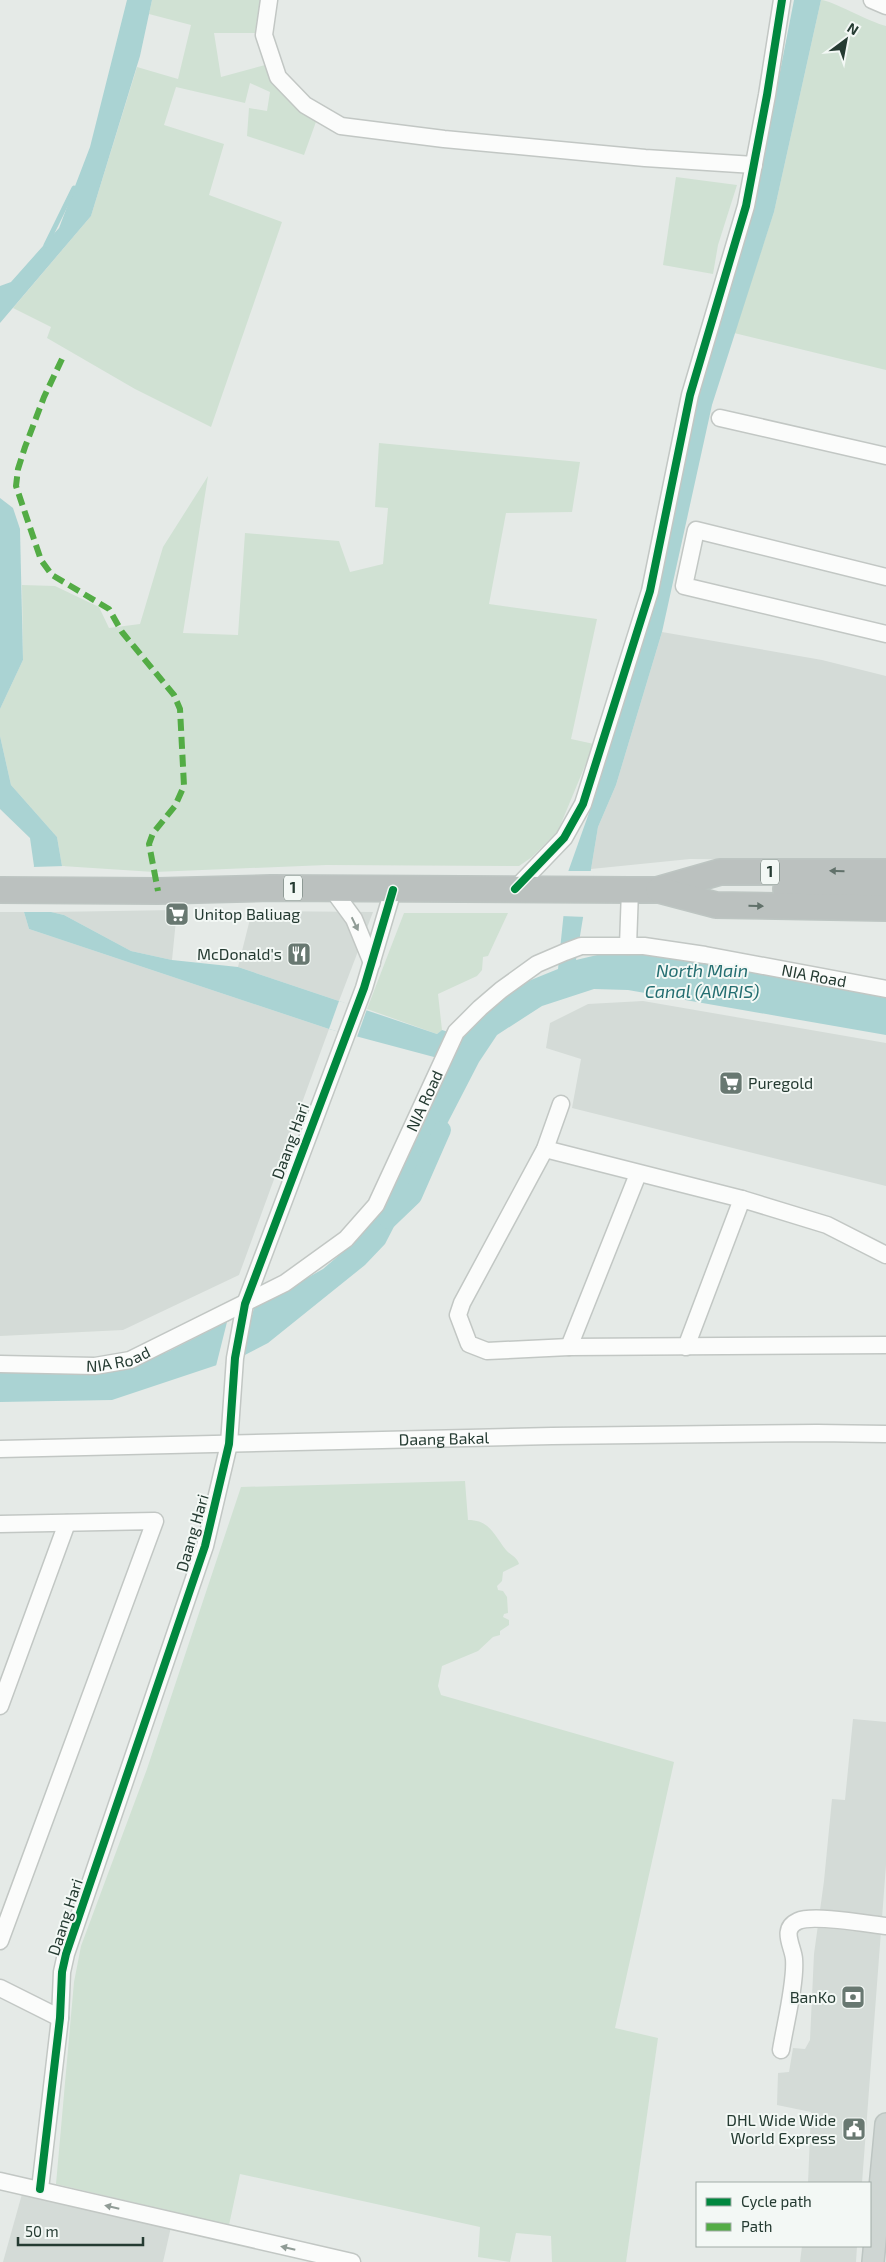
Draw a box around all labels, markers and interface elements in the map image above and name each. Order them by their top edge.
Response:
north arrow [821,15,871,65]
text: N [844,19,862,38]
road number: 1 [761,860,779,884]
one-way arrow [829,867,845,875]
road number: 1 [284,876,302,900]
supermarket icon: Unitop Baliuag [164,901,190,927]
one-way arrow [748,902,764,910]
place label: Unitop Baliuag [194,904,300,923]
one-way arrow [351,917,359,931]
restaurant icon: McDonald's [286,941,312,967]
place label: McDonald's [197,944,282,963]
water label: North Main Canal (AMRIS) [645,959,760,1002]
street label: NIA Road [780,960,848,990]
street label: NIA Road [401,1067,446,1134]
supermarket icon: Puregold [718,1070,744,1096]
place label: Puregold [748,1073,813,1092]
street label: Daang Hari [267,1100,312,1182]
street label: NIA Road [86,1342,153,1375]
street label: Daang Bakal [398,1427,490,1449]
street label: Daang Hari [171,1492,212,1574]
street label: Daang Hari [43,1876,86,1958]
bank icon: BanKo [840,1984,866,2010]
place label: BanKo [790,1987,836,2006]
place label: DHL Wide Wide World Express [726,2110,836,2147]
public building icon: DHL Wide Wide World Express [841,2116,867,2142]
legend [696,2182,871,2247]
text: Cycle path [741,2192,812,2210]
one-way arrow [104,2203,120,2211]
scale bar [18,2214,142,2246]
text: Path [741,2217,772,2235]
text: 50 m [25,2222,59,2240]
one-way arrow [280,2244,295,2252]

